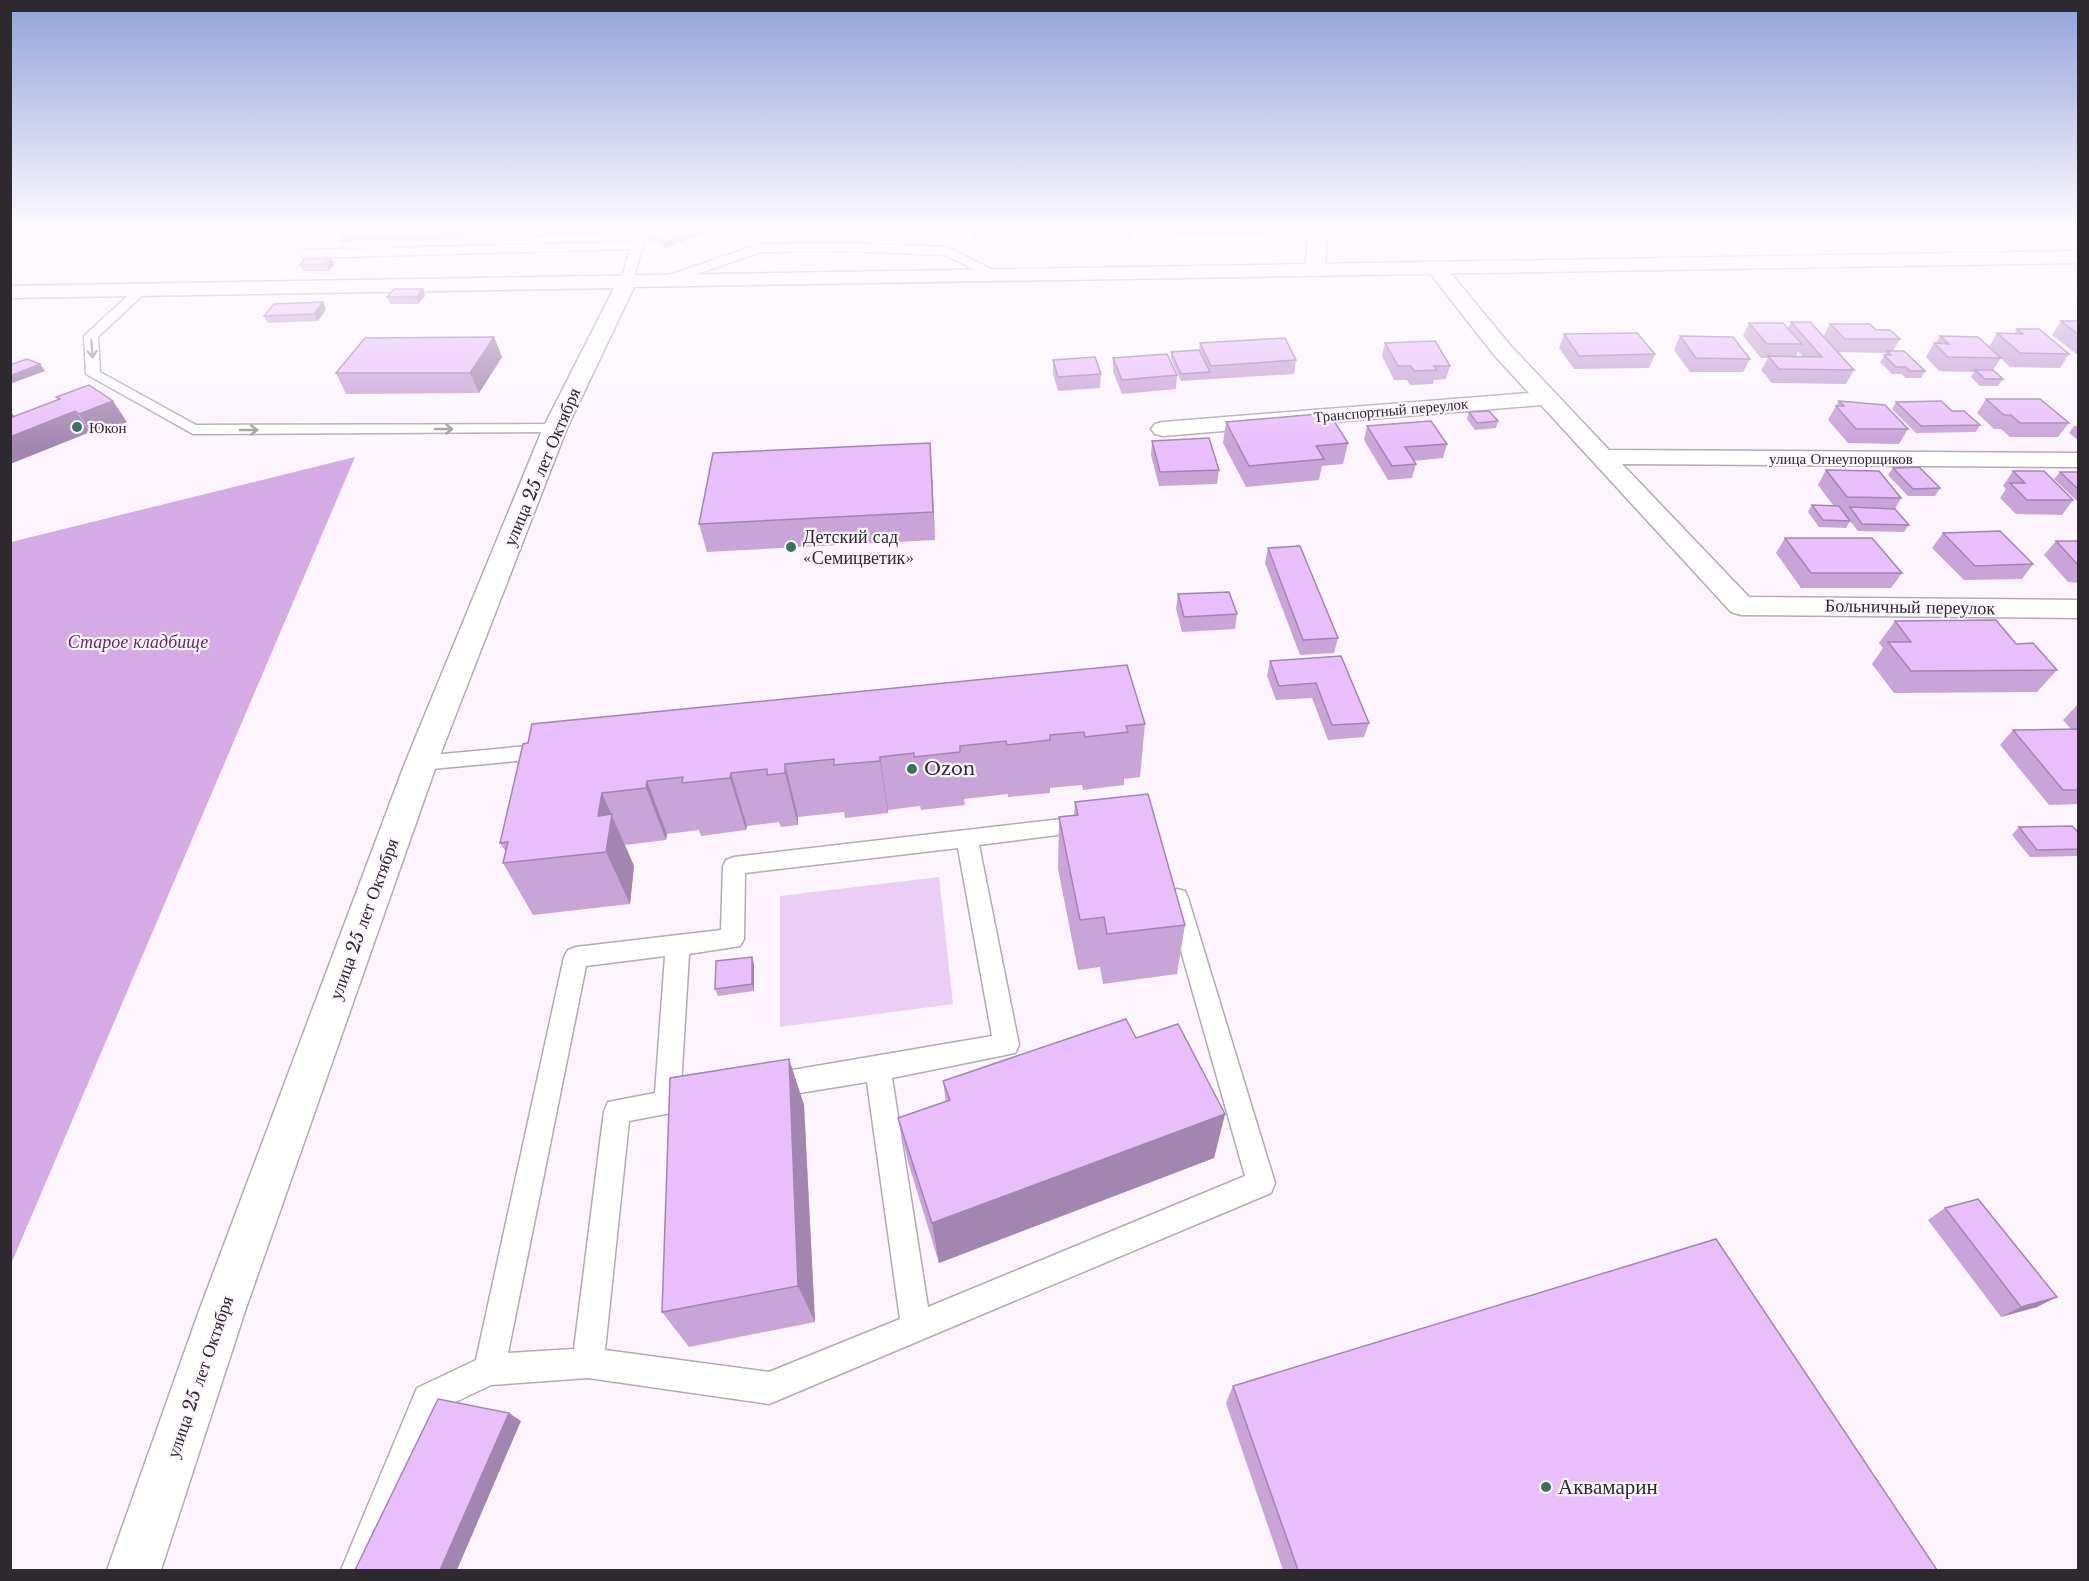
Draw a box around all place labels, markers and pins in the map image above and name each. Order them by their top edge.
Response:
place label: Юкон [89,418,126,437]
marker: Юкон [70,420,84,434]
place label: Детский сад «Семицветик» [803,526,914,569]
marker: Детский сад «Семицветик» [784,540,798,554]
place label: Ozon [924,758,975,780]
marker: Ozon [905,762,919,776]
place label: Аквамарин [1558,1474,1658,1500]
marker: Аквамарин [1539,1480,1553,1494]

